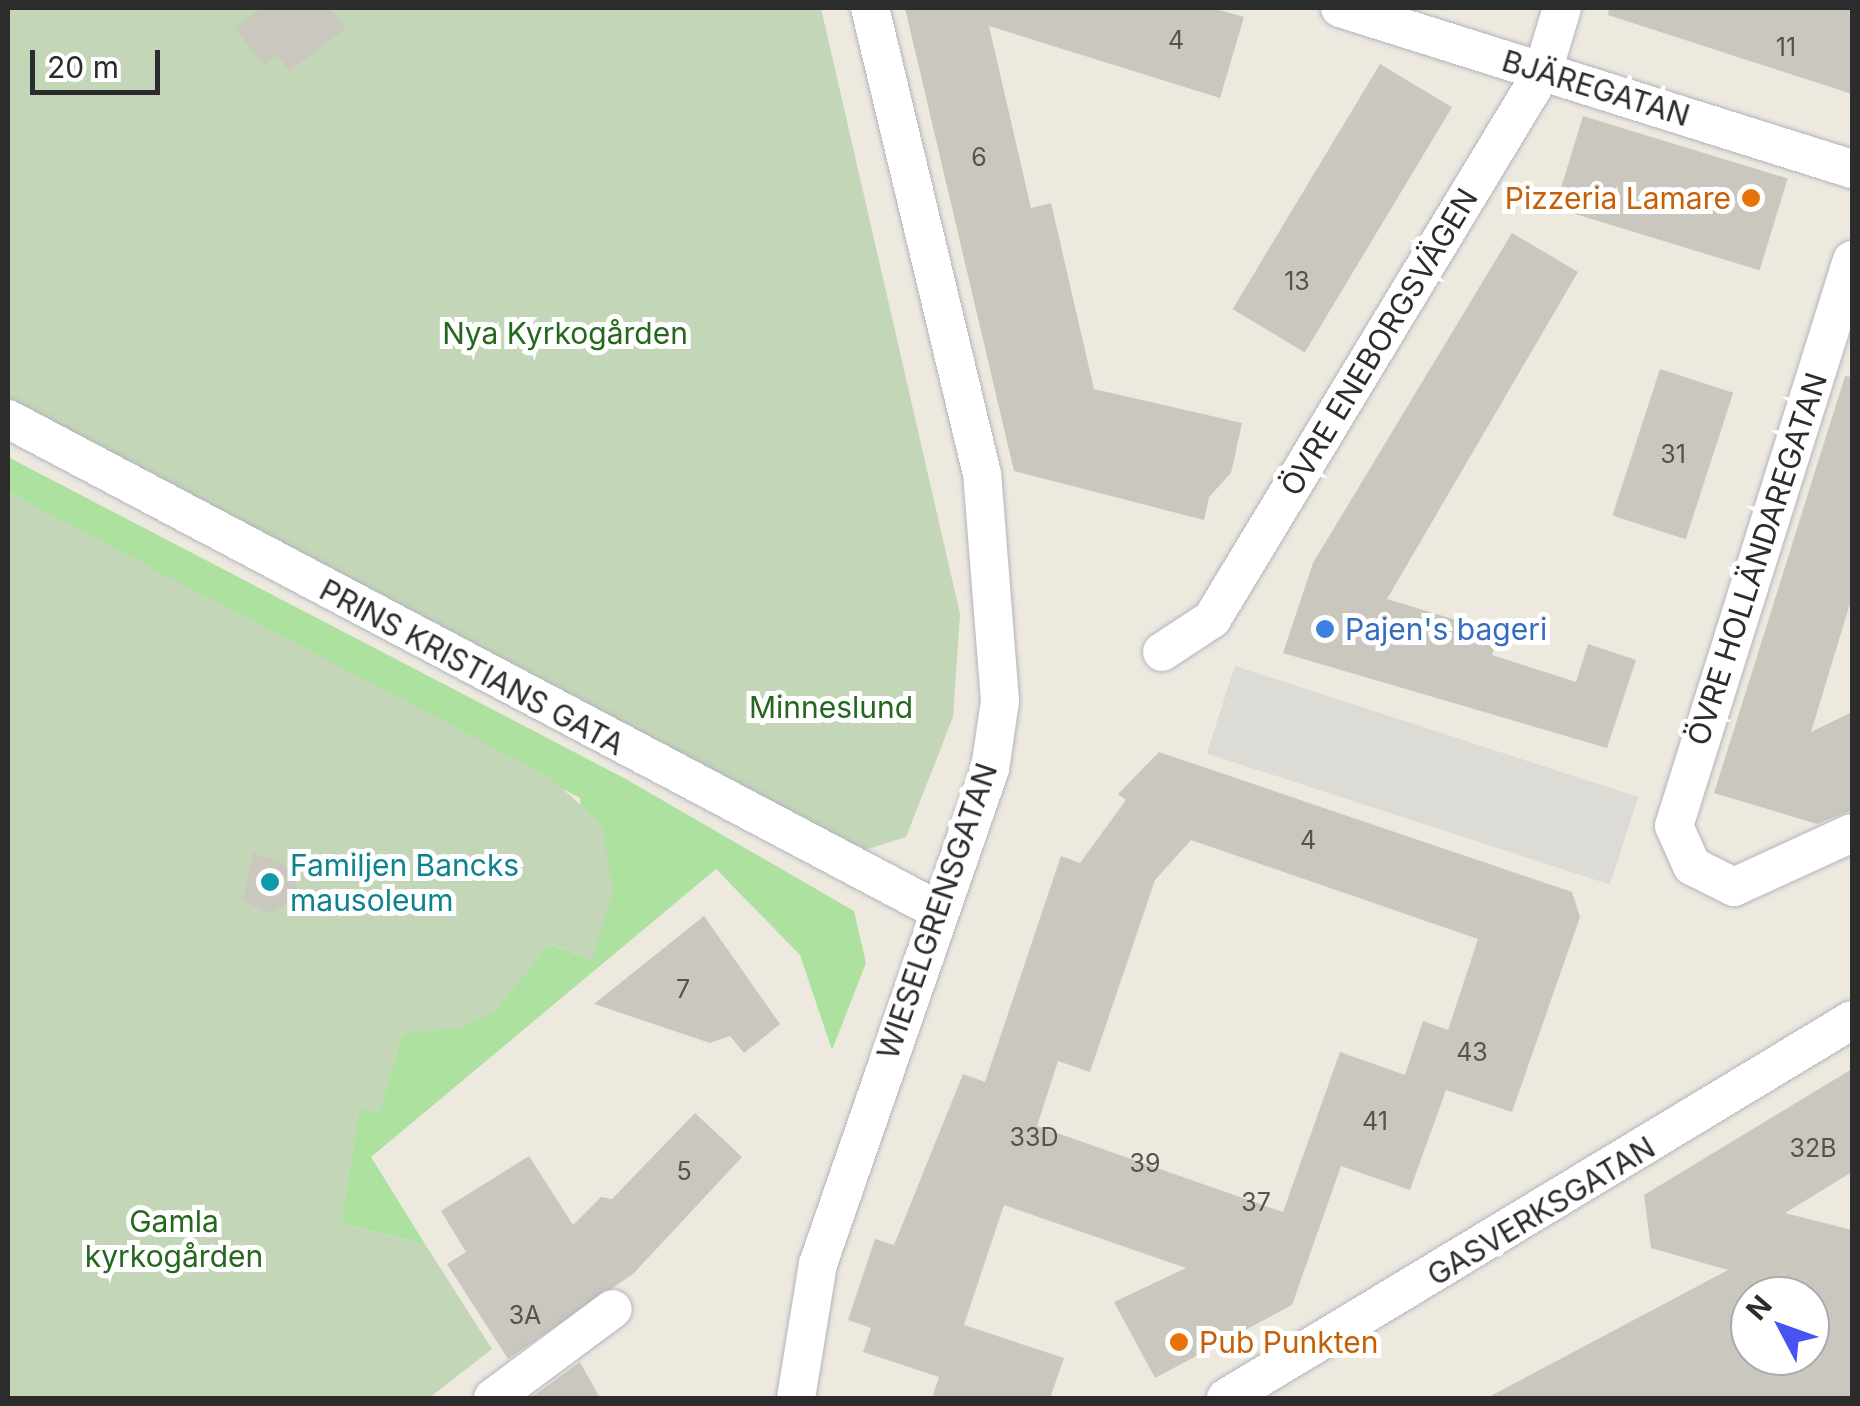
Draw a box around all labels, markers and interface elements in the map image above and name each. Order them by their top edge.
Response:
house number: 4 [1168,25,1184,55]
scale bar [35,30,165,92]
house number: 11 [1776,32,1796,62]
street label: BJÄREGATAN [1498,42,1694,134]
text: 20 m [47,49,119,85]
house number: 6 [971,142,987,172]
place label: Pizzeria Lamare [1505,180,1731,216]
street label: ÖVRE ENEBORGSVÄGEN [1273,182,1485,502]
marker: Pizzeria Lamare [1740,187,1762,209]
house number: 13 [1284,266,1310,296]
park label: Nya Kyrkogården [442,315,688,351]
street label: ÖVRE HOLLÄNDAREGATAN [1680,368,1834,750]
house number: 31 [1660,439,1686,469]
street label: PRINS KRISTIANS GATA [314,571,630,763]
place label: Pajen's bageri [1345,611,1547,647]
marker: Pajen's bageri [1314,618,1336,640]
park label: Minneslund [749,689,913,725]
street label: WIESELGRENSGATAN [869,758,1005,1064]
house number: 4 [1300,825,1316,855]
place label: Familjen Bancks mausoleum [290,847,519,918]
marker: Familjen Bancks mausoleum [259,871,281,893]
house number: 7 [676,974,690,1004]
house number: 43 [1456,1037,1488,1067]
house number: 41 [1362,1106,1388,1136]
house number: 33D [1010,1122,1058,1152]
street label: GASVERKSGATAN [1421,1129,1661,1293]
house number: 32B [1789,1133,1837,1163]
house number: 39 [1130,1148,1160,1178]
house number: 5 [676,1156,692,1186]
house number: 37 [1241,1187,1271,1217]
park label: Gamla kyrkogården [85,1203,263,1274]
north arrow [1730,1276,1830,1376]
text: N [1739,1288,1779,1327]
house number: 3A [509,1300,541,1330]
place label: Pub Punkten [1199,1324,1379,1360]
marker: Pub Punkten [1168,1331,1190,1353]

